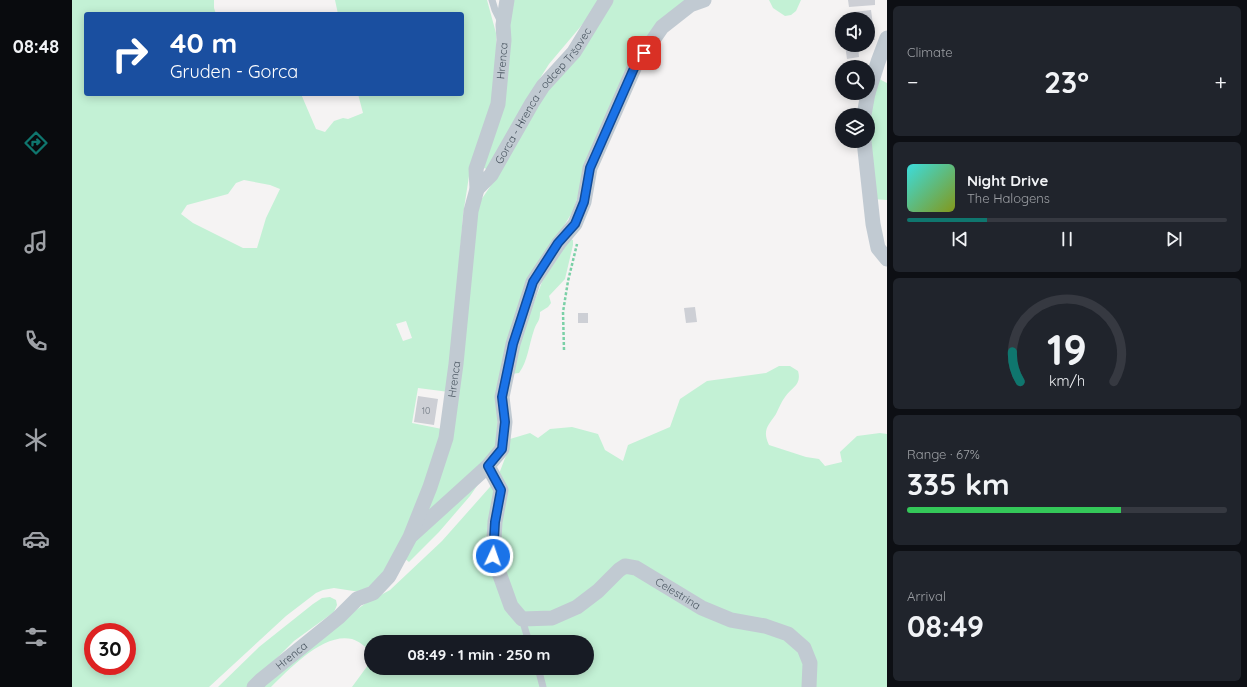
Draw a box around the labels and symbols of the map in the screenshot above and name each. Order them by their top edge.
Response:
street label: Gorca - Hrenca - odcep Tršavec [492,25,595,166]
pin [627,36,661,70]
street label: Hrenca [493,42,511,80]
street label: Hrenca [445,360,463,398]
house number: 10 [422,405,430,416]
position arrow [472,535,514,577]
street label: Celestrina [653,574,703,613]
speed limit sign: 30 [84,623,136,675]
street label: Hrenca [273,638,310,672]

